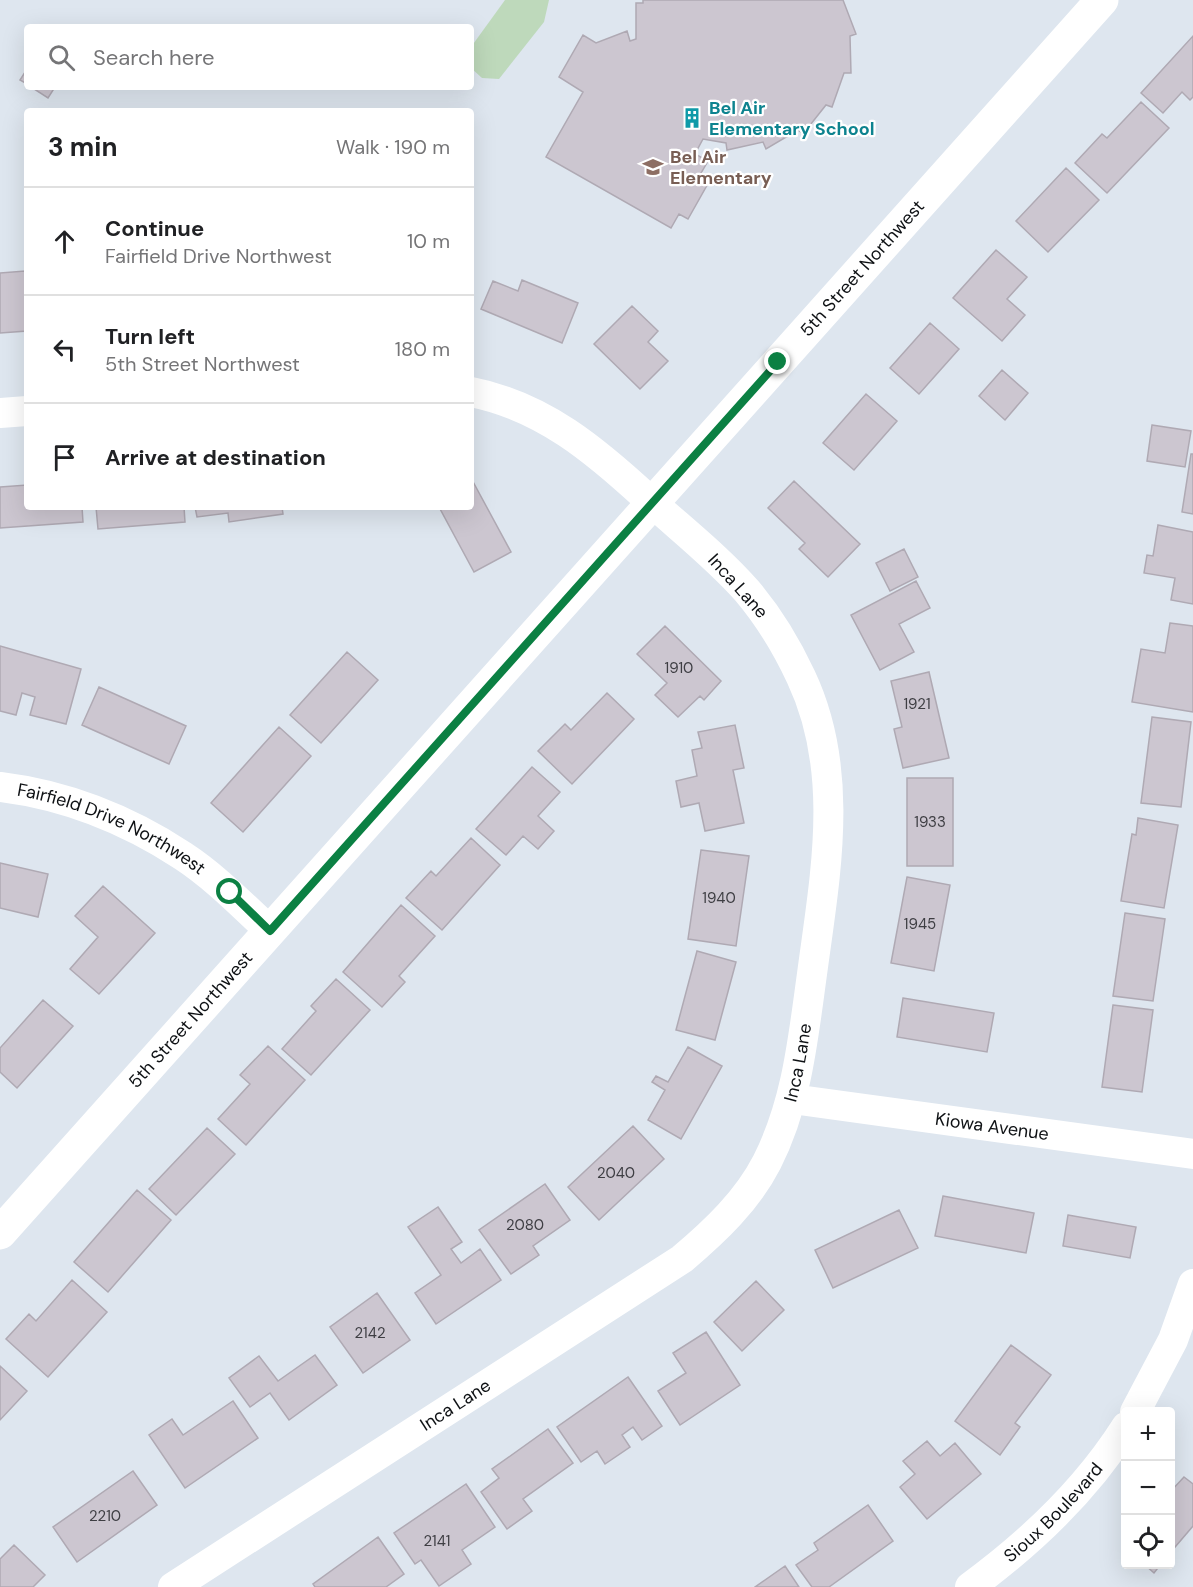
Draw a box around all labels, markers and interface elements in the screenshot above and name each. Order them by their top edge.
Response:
search box [24,24,474,90]
icon: search [45,41,78,74]
text: Search here [93,43,214,72]
place label: Bel Air Elementary School [709,96,875,141]
building icon: Bel Air Elementary School [680,106,704,130]
text: 3 min [48,130,117,164]
text: Walk · 190 m [336,134,450,160]
place label: Bel Air Elementary [670,145,772,190]
school or university icon: Bel Air Elementary [641,155,665,179]
street label: 5th Street Northwest [795,195,930,342]
text: Continue [105,214,204,243]
icon: ahead [48,225,81,258]
text: 10 m [407,228,450,254]
text: Fairfield Drive Northwest [105,243,332,269]
text: Turn left [105,322,195,351]
icon: left [48,333,81,366]
text: 180 m [395,336,450,362]
route end [764,348,790,374]
text: 5th Street Northwest [105,351,300,377]
icon: arrive [48,441,81,474]
text: Arrive at destination [105,443,326,472]
street label: Inca Lane [703,549,773,623]
house number: 1910 [665,658,693,678]
house number: 1921 [903,694,931,714]
street label: Fairfield Drive Northwest [15,778,211,880]
house number: 1933 [914,812,946,832]
route start [216,878,242,904]
house number: 1940 [702,888,736,908]
house number: 1945 [904,914,936,934]
street label: 5th Street Northwest [123,946,258,1093]
street label: Inca Lane [778,1022,817,1104]
street label: Kiowa Avenue [934,1107,1050,1146]
house number: 2040 [597,1163,635,1183]
house number: 2080 [506,1215,544,1235]
house number: 2142 [354,1323,386,1343]
street label: Inca Lane [416,1373,495,1437]
map controls [1121,1407,1175,1569]
button: + [1121,1407,1175,1461]
street label: Sioux Boulevard [999,1458,1108,1568]
button: − [1121,1461,1175,1515]
house number: 2210 [89,1506,121,1526]
button: locate [1121,1515,1175,1569]
house number: 2141 [423,1531,451,1551]

